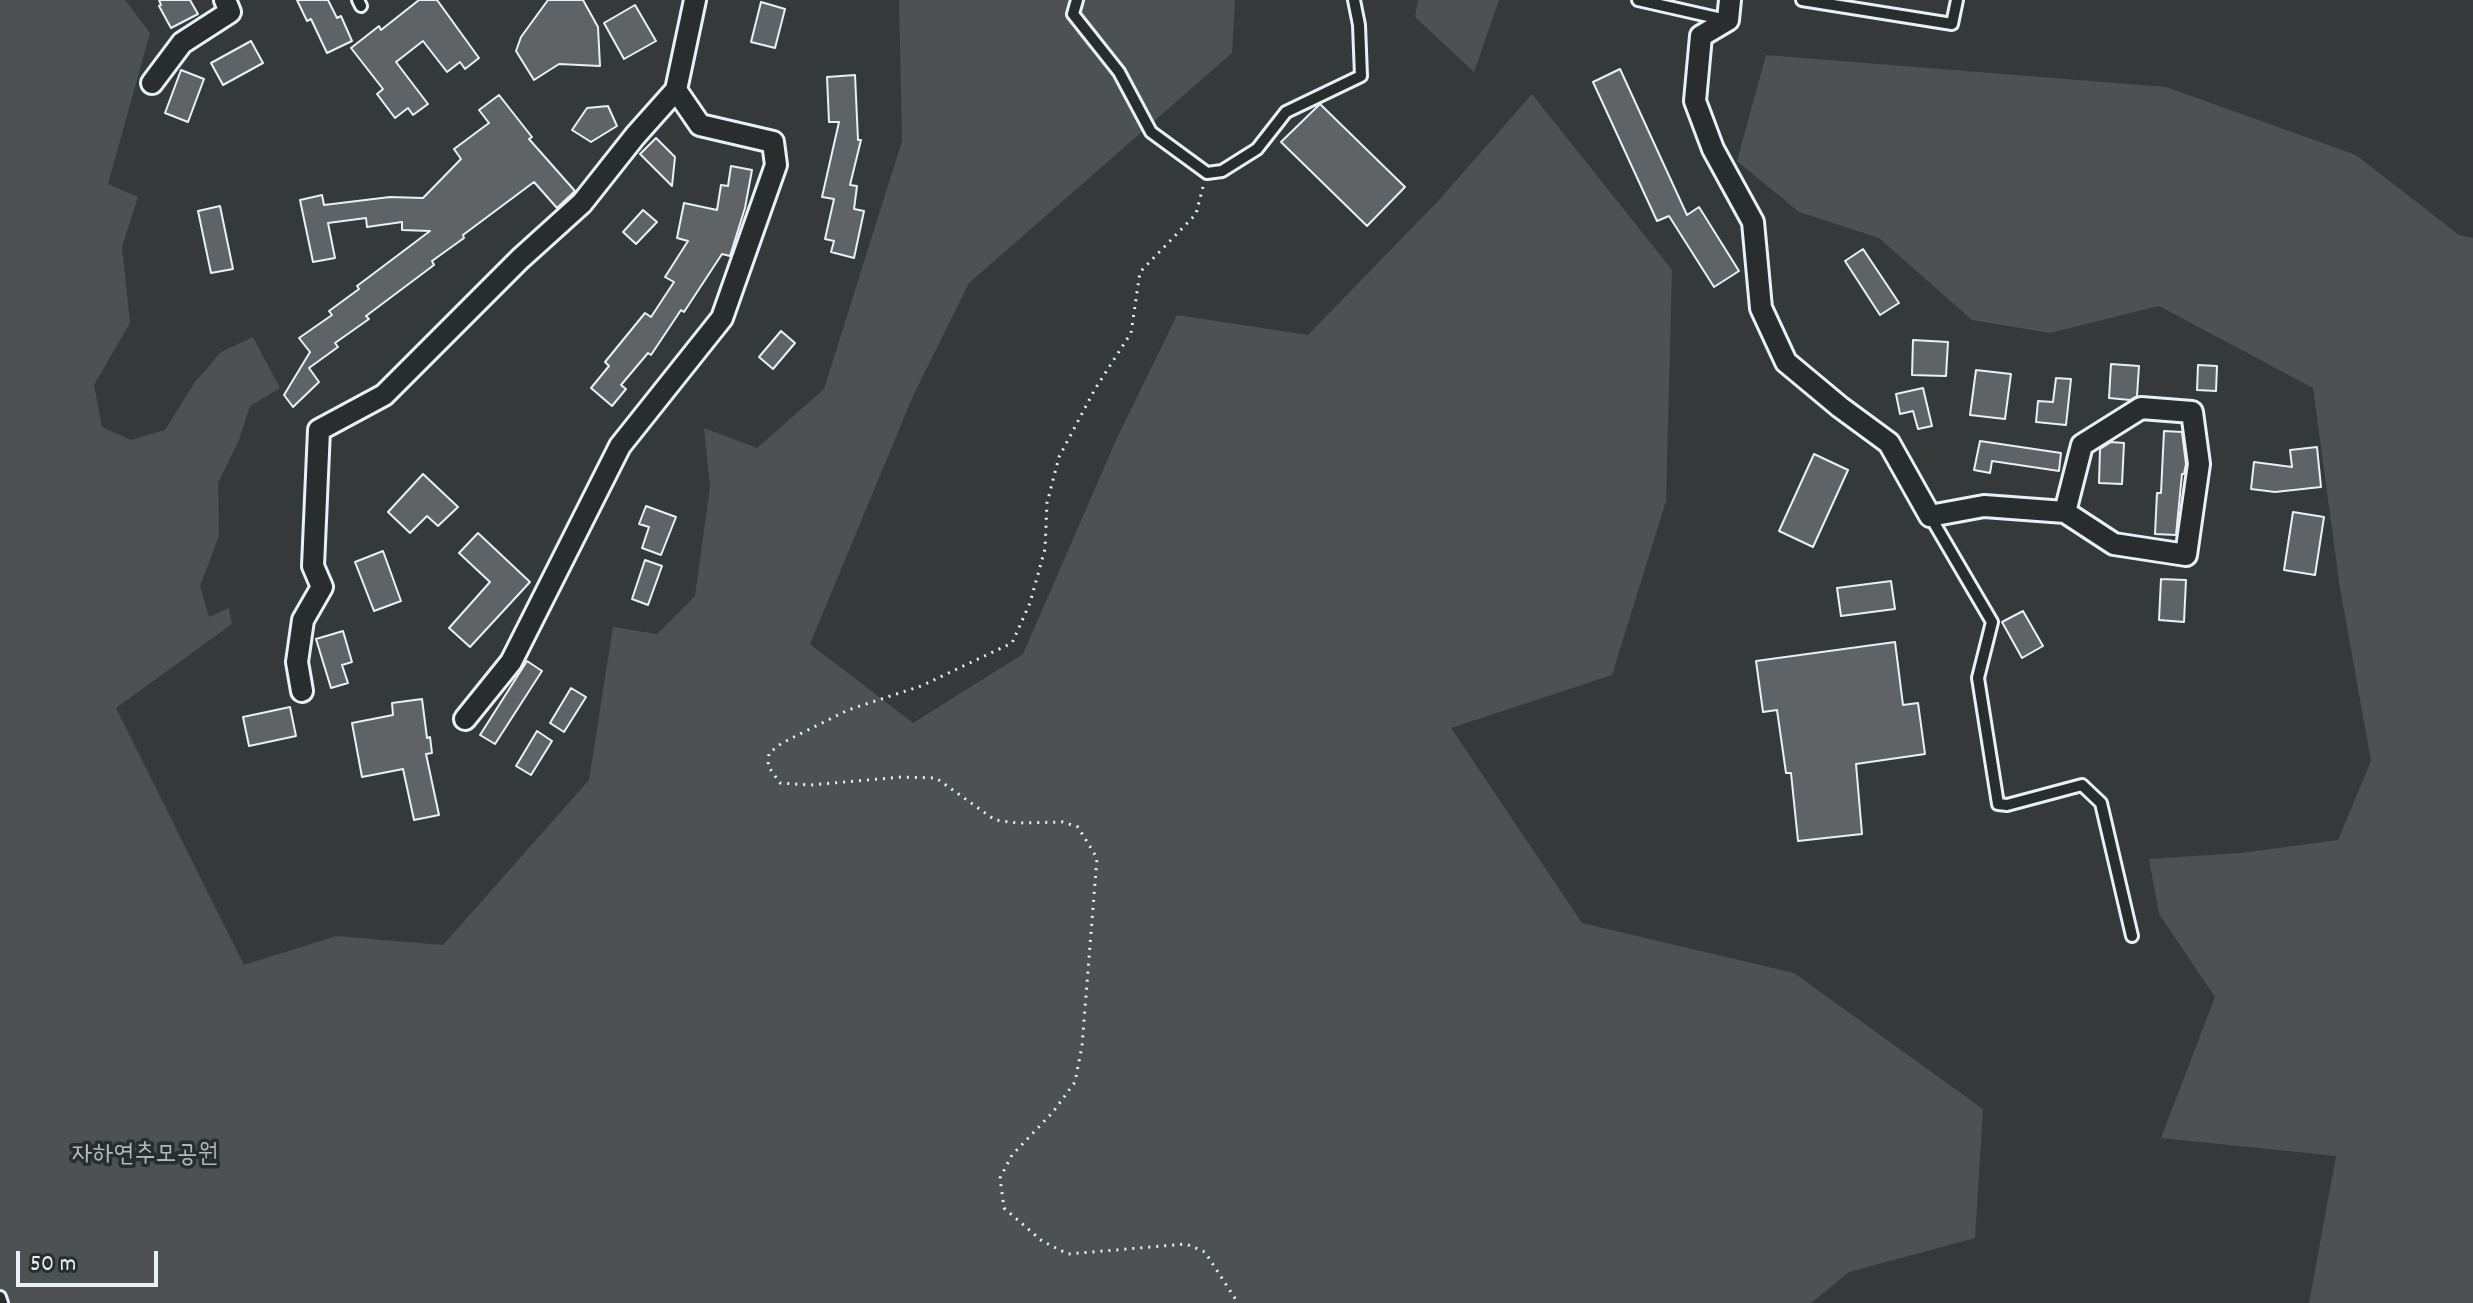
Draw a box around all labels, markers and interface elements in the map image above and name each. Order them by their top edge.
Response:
park label: 자하연추모공원 [72,1141,218,1173]
scale bar [20,1235,162,1285]
text: 50 m [30,1248,76,1282]

